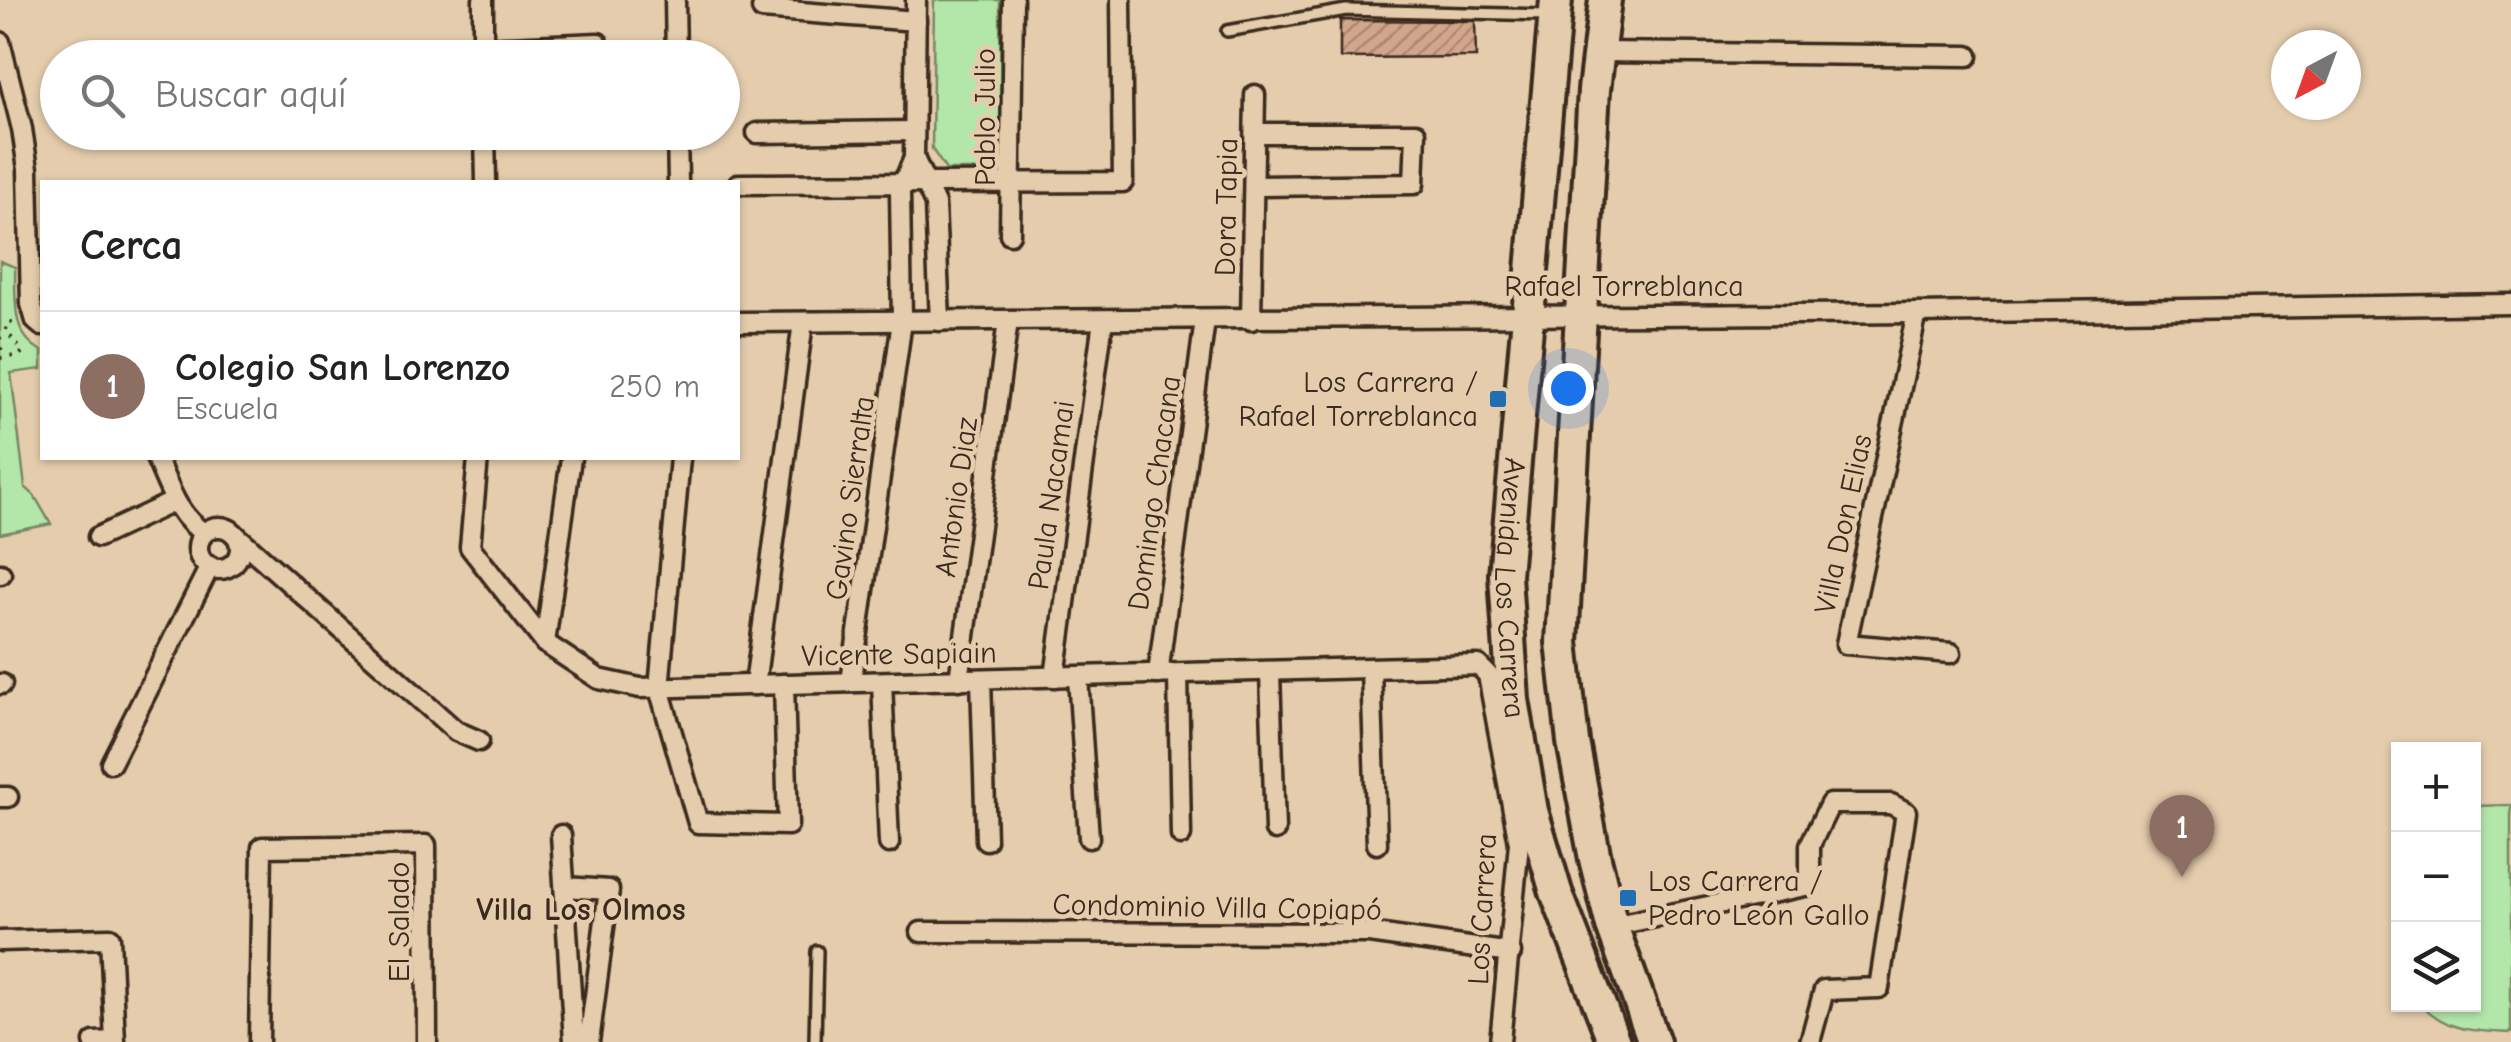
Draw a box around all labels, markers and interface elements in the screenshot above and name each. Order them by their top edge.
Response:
north arrow [2271,30,2361,120]
search box [40,40,740,150]
street label: Pablo Julio [968,48,1003,186]
icon: search [75,68,130,123]
text: Buscar aquí [155,73,347,117]
street label: Dora Tapia [1208,138,1245,276]
text: Cerca [80,221,183,270]
street label: Rafael Torreblanca [1504,269,1744,304]
text: Colegio San Lorenzo [175,346,510,390]
your location [1543,363,1594,414]
place label: Los Carrera / Rafael Torreblanca [1238,365,1478,434]
text: 1 [106,368,119,405]
text: 250 m [609,368,700,405]
street label: Domingo Chacana [1121,373,1188,613]
marker: Los Carrera / Rafael Torreblanca [1487,388,1509,410]
text: Escuela [175,390,279,427]
street label: Gavino Sierralta [819,394,882,602]
street label: Paula Nacamai [1021,398,1082,592]
street label: Antonio Diaz [928,415,985,579]
street label: Villa Don Elias [1807,431,1880,617]
street label: Avenida Los Carrera [1486,456,1533,721]
street label: Vicente Sapiain [801,635,997,674]
map controls [2391,742,2481,1012]
button: + [2391,742,2481,832]
pin: 1 [2150,794,2214,877]
street label: Los Carrera [1461,832,1504,986]
button: − [2391,832,2481,922]
street label: El Salado [382,862,417,982]
place label: Los Carrera / Pedro León Gallo [1648,864,1870,933]
street label: Condominio Villa Copiapó [1052,887,1382,928]
marker: Los Carrera / Pedro León Gallo [1617,887,1639,909]
district label: Villa Los Olmos [476,891,686,928]
button: layers [2391,922,2481,1012]

